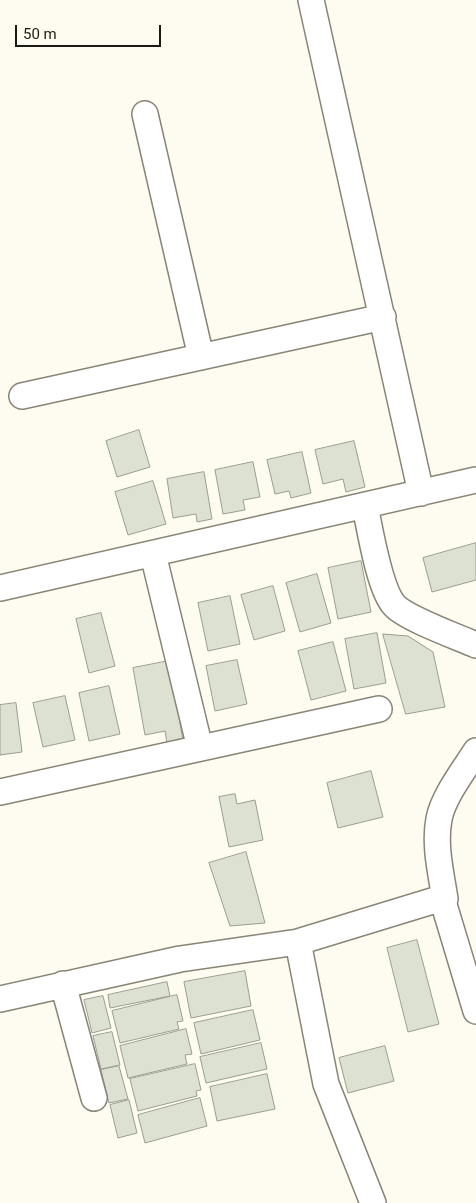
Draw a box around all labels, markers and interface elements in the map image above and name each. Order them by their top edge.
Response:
scale bar [18,15,164,47]
text: 50 m [23,25,57,43]

